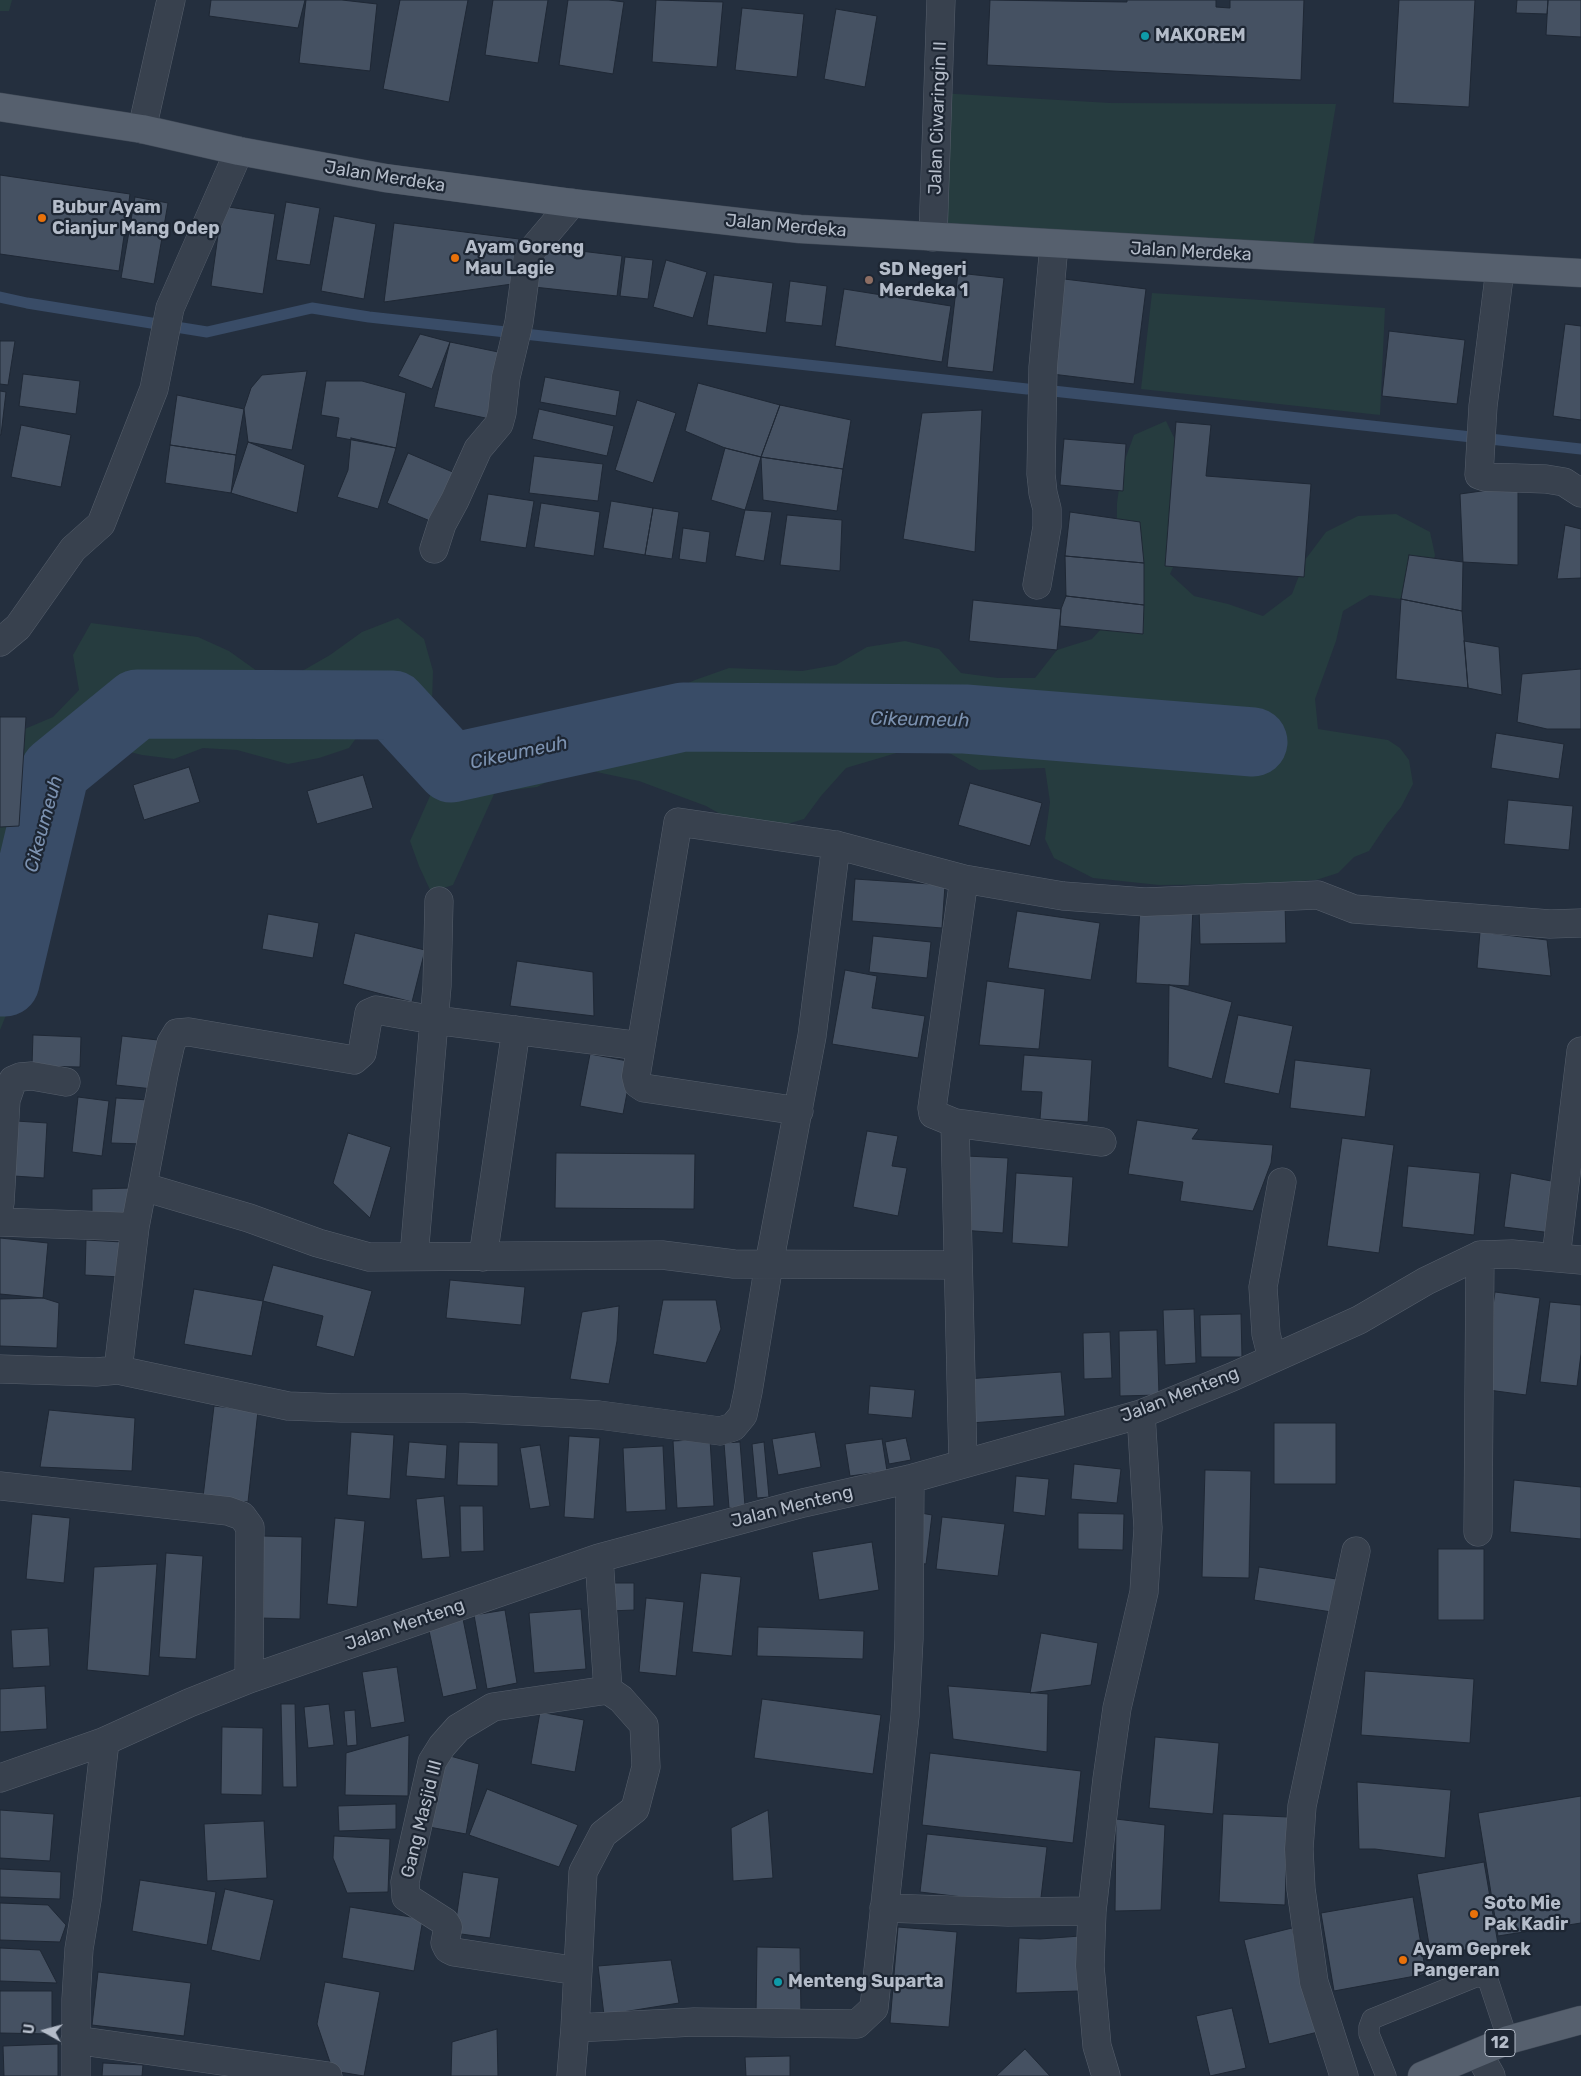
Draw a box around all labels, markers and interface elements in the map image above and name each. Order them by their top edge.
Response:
place label: MAKOREM [1155,25,1246,47]
marker: MAKOREM [1139,30,1151,42]
street label: Jalan Ciwaringin II [925,41,951,195]
street label: Jalan Merdeka [323,157,447,197]
place label: Bubur Ayam Cianjur Mang Odep [52,197,220,240]
street label: Jalan Merdeka [724,210,848,242]
marker: Bubur Ayam Cianjur Mang Odep [36,212,48,224]
place label: Ayam Goreng Mau Lagie [465,237,584,280]
street label: Jalan Merdeka [1130,238,1252,266]
marker: Ayam Goreng Mau Lagie [449,252,461,264]
place label: SD Negeri Merdeka 1 [879,259,968,302]
marker: SD Negeri Merdeka 1 [863,274,875,286]
water label: Cikeumeuh [870,708,970,732]
water label: Cikeumeuh [468,732,570,774]
water label: Cikeumeuh [20,773,68,875]
street label: Jalan Menteng [1118,1363,1242,1427]
street label: Jalan Menteng [729,1481,855,1533]
street label: Jalan Menteng [342,1594,468,1656]
street label: Gang Masjid III [397,1758,447,1880]
place label: Soto Mie Pak Kadir [1484,1893,1568,1936]
marker: Soto Mie Pak Kadir [1468,1908,1480,1920]
place label: Ayam Geprek Pangeran [1413,1939,1531,1982]
marker: Ayam Geprek Pangeran [1397,1954,1409,1966]
place label: Menteng Suparta [788,1971,944,1993]
marker: Menteng Suparta [772,1976,784,1988]
north arrow [20,2006,70,2056]
text: U [21,2023,39,2035]
road number: 12 [1485,2030,1515,2056]

